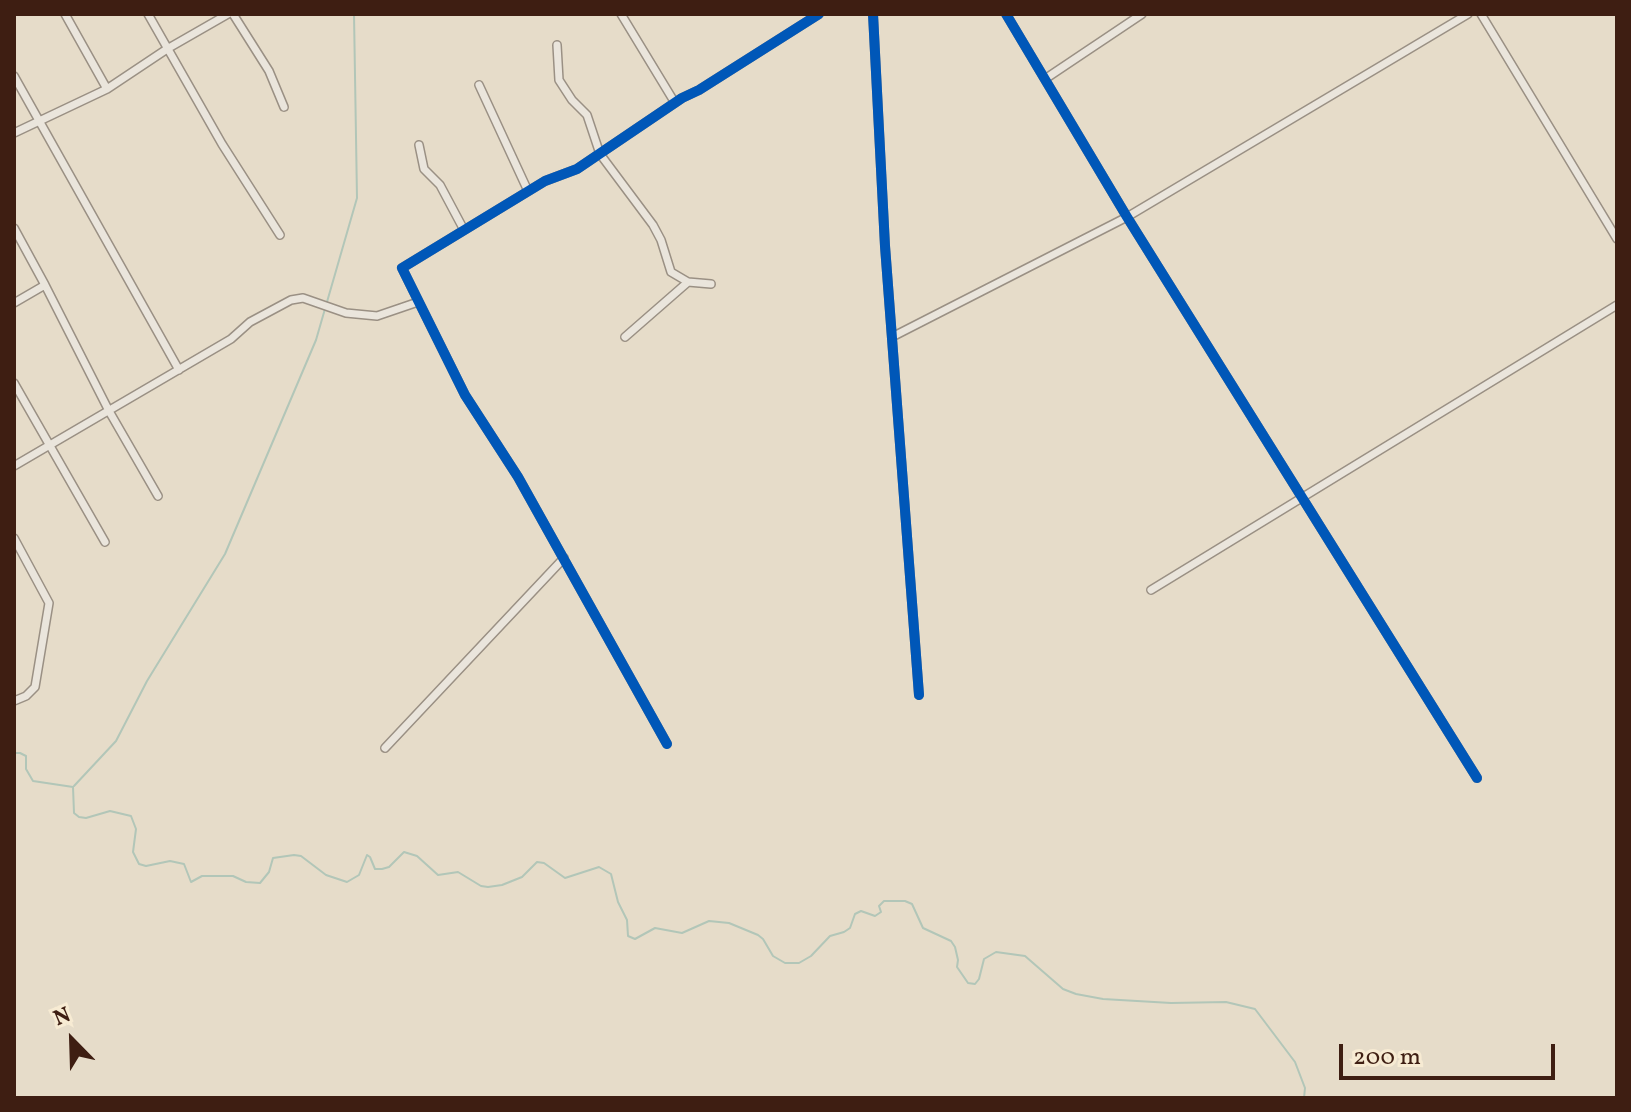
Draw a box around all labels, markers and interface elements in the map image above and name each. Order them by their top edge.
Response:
north arrow [32,1000,112,1080]
text: N [49,1000,76,1035]
scale bar [1343,1028,1559,1078]
text: 200 m [1353,1041,1421,1075]

